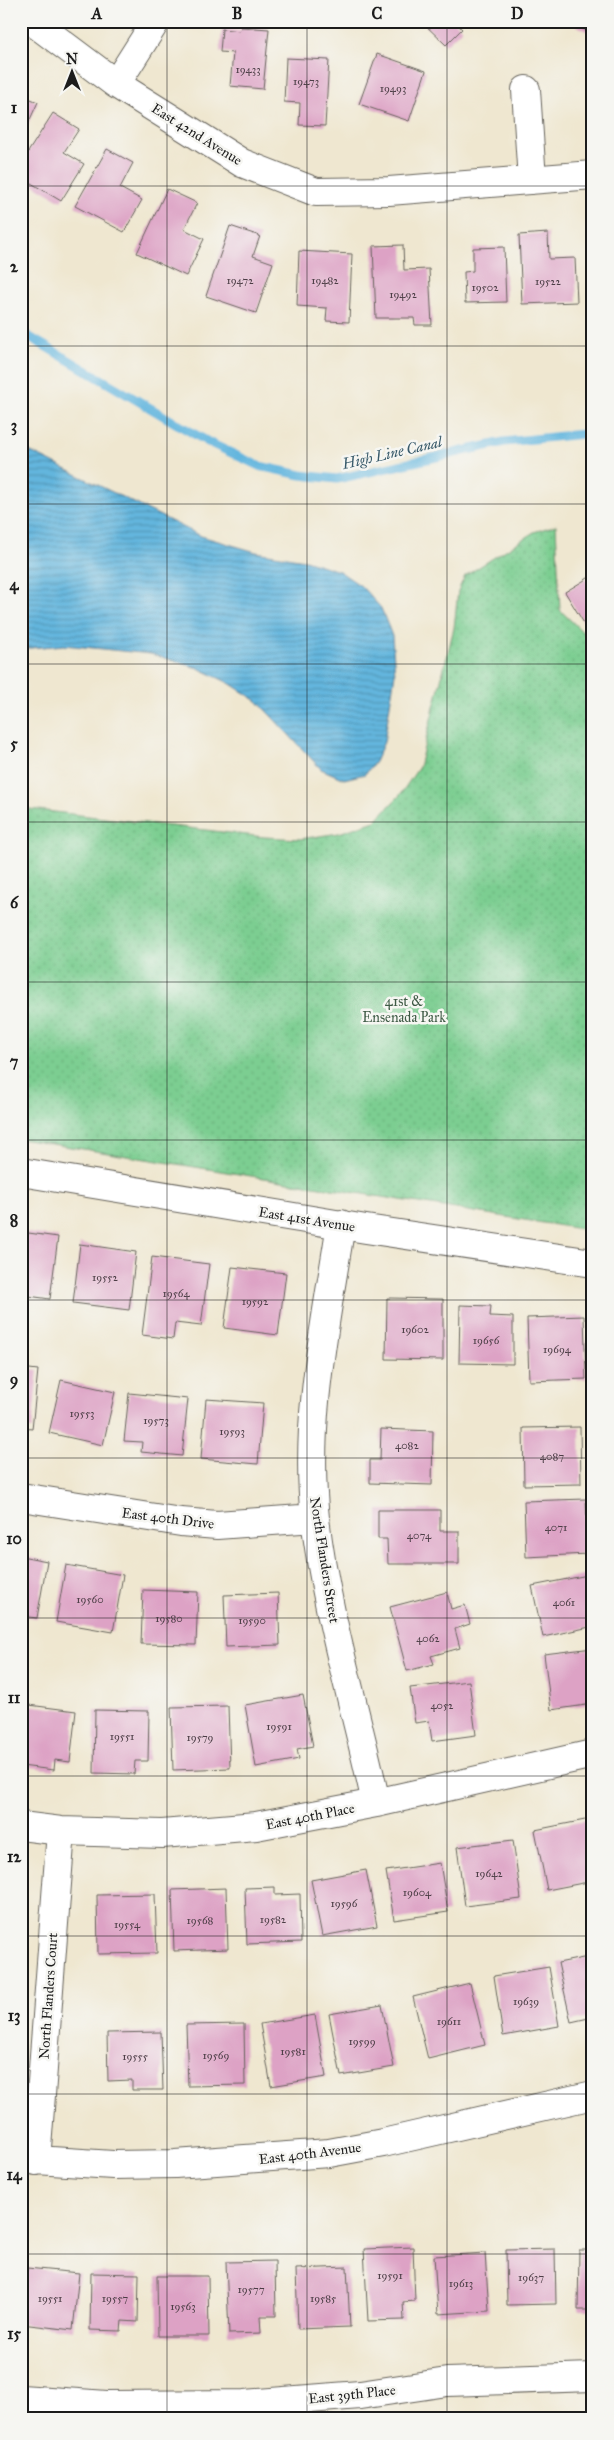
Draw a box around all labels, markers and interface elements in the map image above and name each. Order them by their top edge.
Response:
text: A [91,4,103,23]
text: B [232,4,242,23]
text: C [372,4,383,23]
text: D [511,4,524,23]
north arrow [48,48,98,98]
text: N [66,51,78,68]
house number: 19433 [235,63,261,76]
house number: 19473 [293,75,319,88]
house number: 19493 [380,82,406,95]
text: 1 [11,98,18,117]
street label: East 42nd Avenue [148,100,245,169]
text: 2 [10,257,19,276]
house number: 19472 [226,274,254,287]
house number: 19482 [311,274,339,287]
house number: 19522 [535,275,562,288]
house number: 19502 [471,281,499,294]
house number: 19492 [389,288,417,301]
text: 3 [11,416,17,436]
water label: High Line Canal [339,432,446,473]
text: 4 [10,575,20,595]
text: 5 [10,734,18,753]
text: 6 [10,893,19,912]
park label: 41st & Ensenada Park [362,993,446,1026]
text: 7 [10,1052,19,1071]
street label: East 41st Avenue [257,1203,357,1236]
text: 8 [10,1211,18,1230]
house number: 19552 [92,1271,118,1284]
house number: 19564 [162,1287,190,1300]
house number: 19592 [242,1295,269,1308]
house number: 19602 [401,1323,429,1336]
house number: 19656 [473,1334,500,1347]
house number: 19694 [543,1343,572,1356]
text: 9 [10,1370,18,1390]
house number: 19553 [70,1407,94,1420]
house number: 19573 [143,1414,169,1427]
house number: 19593 [219,1425,245,1438]
house number: 4082 [395,1439,419,1452]
house number: 4087 [540,1450,564,1463]
street label: North Flanders Street [306,1496,343,1624]
street label: East 40th Drive [121,1504,215,1533]
house number: 4071 [545,1521,567,1534]
text: 10 [6,1529,22,1548]
house number: 4074 [407,1529,432,1542]
house number: 19560 [76,1593,104,1606]
house number: 4061 [553,1596,575,1609]
house number: 19580 [155,1612,183,1625]
house number: 19590 [238,1614,266,1627]
house number: 4062 [416,1632,440,1645]
text: 11 [8,1688,21,1707]
house number: 4052 [430,1699,454,1712]
house number: 19591 [266,1720,292,1733]
house number: 19551 [110,1730,134,1743]
house number: 19579 [186,1731,214,1744]
street label: East 40th Place [264,1800,356,1833]
text: 12 [7,1847,22,1866]
house number: 19642 [475,1867,503,1880]
house number: 19604 [403,1886,432,1899]
house number: 19596 [331,1897,358,1910]
house number: 19582 [260,1913,287,1926]
house number: 19568 [187,1914,214,1927]
house number: 19554 [114,1918,141,1931]
street label: North Flanders Court [36,1932,61,2060]
house number: 19639 [513,1995,539,2008]
text: 13 [8,2006,20,2026]
house number: 19611 [437,2015,461,2028]
house number: 19599 [348,2035,376,2048]
house number: 19581 [280,2045,306,2058]
house number: 19569 [203,2049,230,2062]
house number: 19555 [122,2050,148,2063]
street label: East 40th Avenue [258,2139,362,2168]
text: 14 [6,2165,23,2185]
house number: 19591 [377,2269,403,2282]
house number: 19637 [518,2271,544,2284]
house number: 19613 [449,2277,473,2290]
house number: 19577 [237,2283,265,2296]
house number: 19551 [38,2292,62,2305]
house number: 19557 [102,2292,128,2305]
house number: 19585 [310,2292,336,2305]
house number: 19563 [170,2300,196,2313]
text: 15 [7,2324,21,2343]
street label: East 39th Place [308,2381,397,2408]

